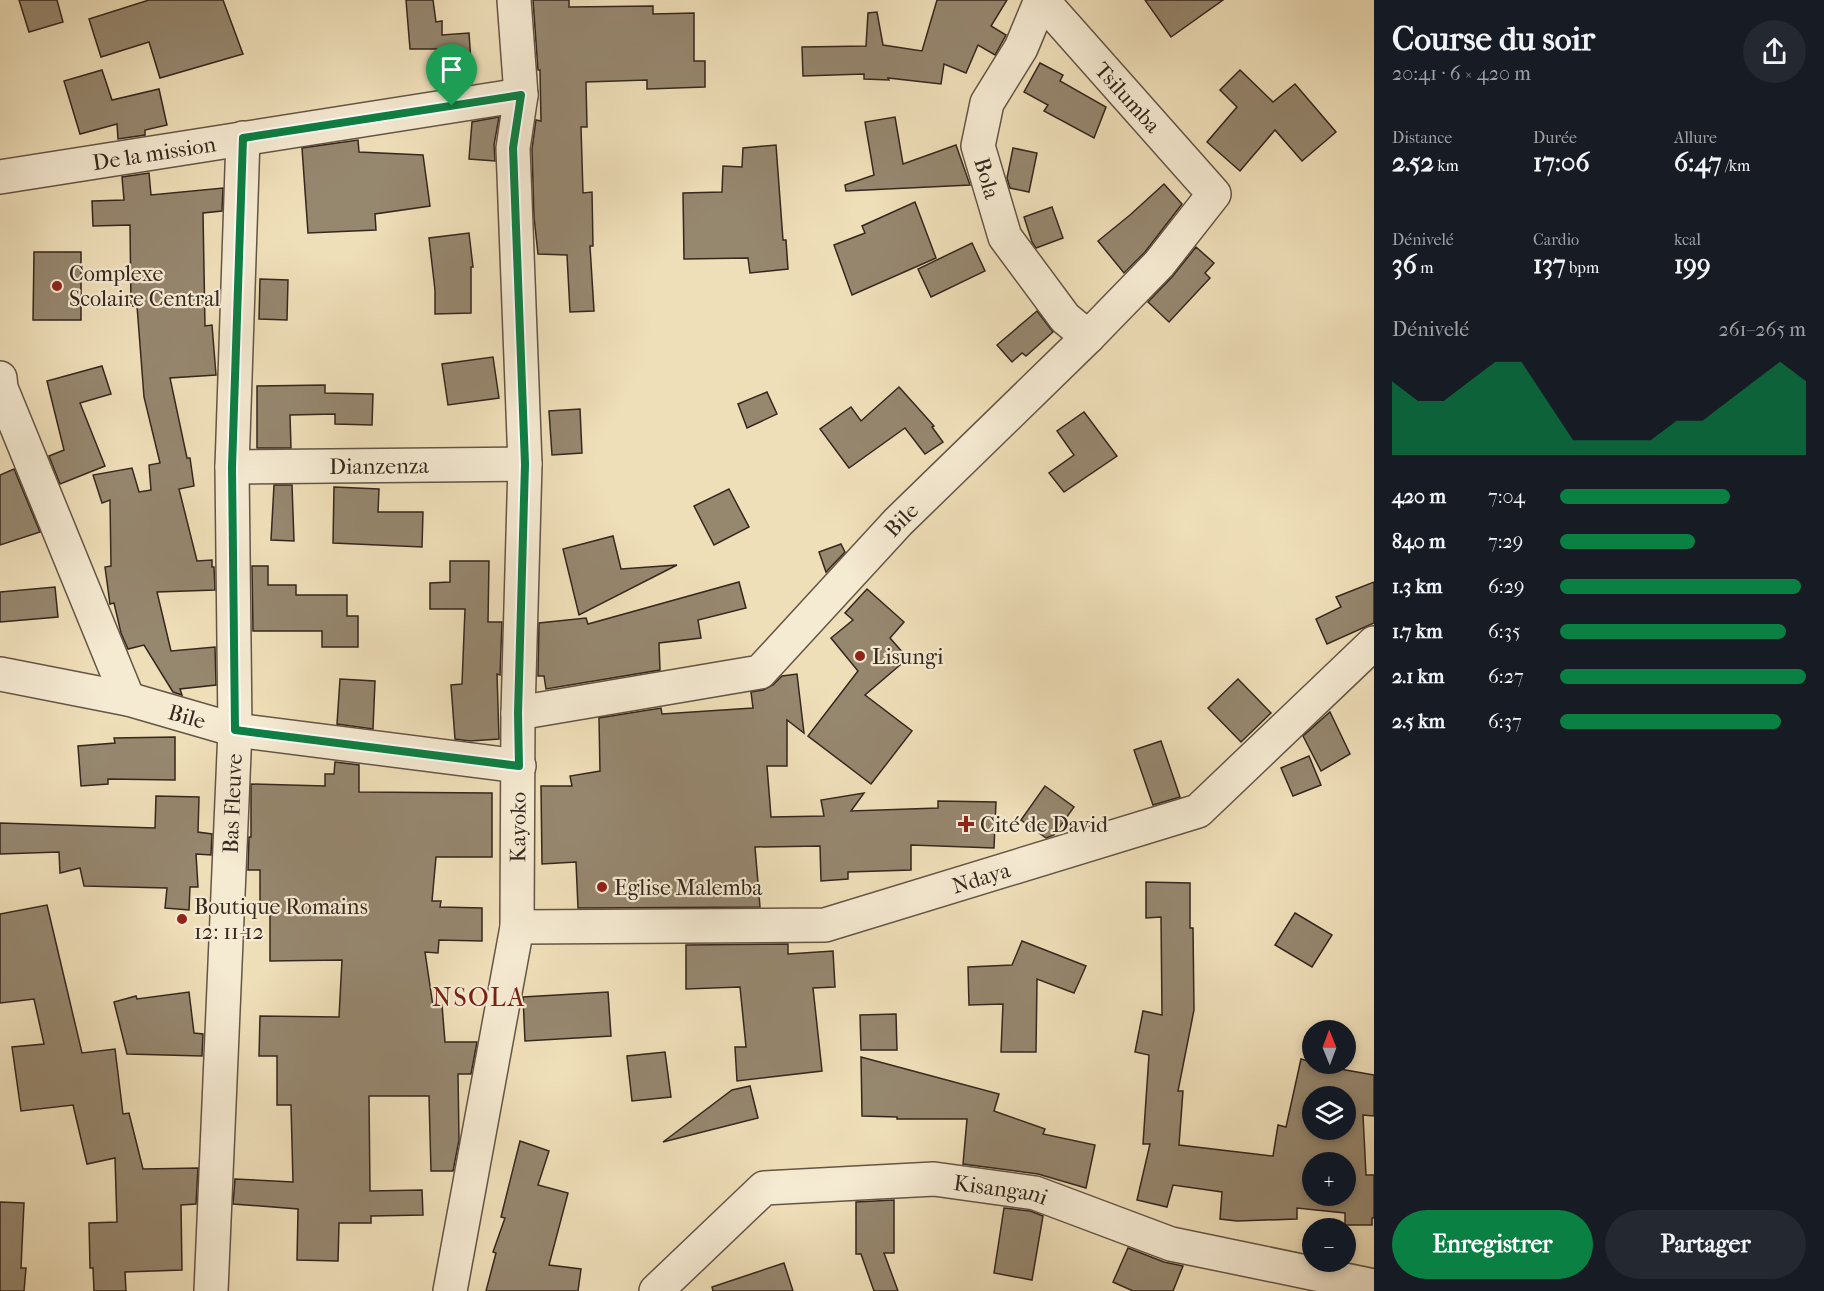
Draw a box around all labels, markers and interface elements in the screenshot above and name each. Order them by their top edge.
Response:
text: Course du soir [1392,20,1595,59]
button: share [1743,20,1806,83]
pin [426,44,477,106]
icon: arrive [435,53,468,86]
street label: Tsilumba [1089,57,1166,139]
text: 20:41 · 6 × 420 m [1392,62,1531,85]
text: Distance [1392,128,1452,147]
text: Durée [1533,128,1577,147]
text: Allure [1674,128,1717,147]
street label: De la mission [91,131,218,176]
text: 2.52 [1392,147,1434,178]
text: 17:06 [1533,147,1590,178]
text: 6:47 [1674,147,1722,178]
street label: Bola [968,155,1005,203]
text: km [1434,156,1459,175]
text: /km [1722,156,1750,175]
text: Dénivelé [1392,230,1454,249]
text: Cardio [1533,230,1579,249]
text: kcal [1674,230,1701,249]
text: 36 [1392,249,1417,280]
text: 137 [1533,249,1566,280]
text: 199 [1674,249,1711,280]
text: m [1417,258,1433,277]
text: bpm [1566,258,1599,277]
place label: Complexe Scolaire Central [69,261,220,312]
marker: Complexe Scolaire Central [50,279,64,293]
text: Dénivelé [1392,318,1469,341]
text: 261–265 m [1718,318,1806,341]
street label: Dianzenza [329,453,430,480]
text: 420 m [1392,485,1446,508]
text: 7:04 [1488,485,1525,508]
street label: Bile [879,498,924,543]
text: 840 m [1392,530,1446,553]
text: 7:29 [1488,530,1523,553]
text: 1.3 km [1392,575,1442,598]
text: 6:29 [1488,575,1524,598]
text: 1.7 km [1392,620,1443,643]
text: 6:35 [1488,620,1521,643]
place label: Lisungi [872,644,944,670]
marker: Lisungi [853,649,867,663]
text: 2.1 km [1392,665,1445,688]
text: 6:27 [1488,665,1524,688]
street label: Bile [165,699,209,735]
text: 2.5 km [1392,710,1445,733]
text: 6:37 [1488,710,1522,733]
street label: Bas Fleuve [218,753,248,854]
street label: Kayoko [505,792,532,862]
place label: Cité de David [980,812,1109,838]
marker: Cité de David [957,815,975,833]
street label: Ndaya [949,857,1014,899]
place label: Eglise Malemba [614,875,763,901]
marker: Eglise Malemba [595,880,609,894]
place label: Boutique Romains 12: 11-12 [194,894,368,945]
marker: Boutique Romains 12: 11-12 [175,912,189,926]
district label: NSOLA [432,982,526,1013]
north arrow [1302,1020,1356,1074]
map controls [1302,1020,1356,1272]
button: layers [1302,1086,1356,1140]
button: + [1302,1152,1356,1206]
street label: Kisangani [952,1170,1052,1211]
button: Enregistrer [1392,1210,1593,1279]
button: Partager [1605,1210,1806,1279]
button: − [1302,1218,1356,1272]

